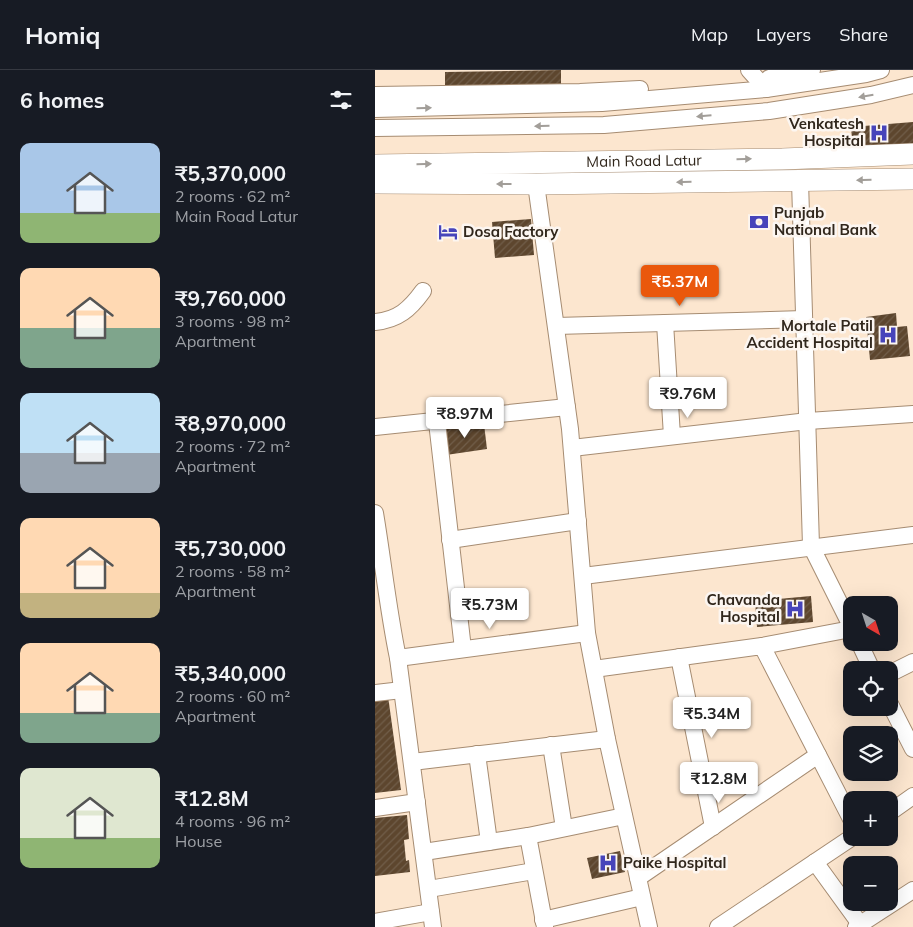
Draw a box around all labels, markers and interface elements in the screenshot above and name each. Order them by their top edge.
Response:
text: Homiq [25,20,101,50]
text: Map [691,23,728,46]
text: Layers [756,23,811,46]
text: Share [839,23,888,46]
icon: filters [327,86,355,114]
text: 6 homes [20,87,104,113]
one-way arrow [857,93,873,101]
one-way arrow [416,103,432,111]
one-way arrow [696,113,712,121]
place label: Venkatesh Hospital [788,114,864,150]
one-way arrow [534,122,550,130]
hospital icon: Venkatesh Hospital [868,122,890,144]
street label: Main Road Latur [586,150,702,171]
one-way arrow [736,155,752,163]
text: ₹5,370,000 [175,160,286,186]
one-way arrow [416,160,432,168]
icon: home [60,163,120,223]
one-way arrow [856,176,872,184]
one-way arrow [676,178,692,186]
one-way arrow [496,180,512,188]
text: 2 rooms · 62 m² [175,186,290,206]
place label: Punjab National Bank [774,203,877,239]
text: Main Road Latur [175,206,298,226]
bank icon: Punjab National Bank [748,211,770,233]
hotel icon: Dosa Factory [437,221,459,243]
place label: Dosa Factory [463,222,559,241]
pin: ₹5.37M [639,264,721,307]
text: ₹5.37M [652,271,708,291]
text: ₹9,760,000 [175,285,286,311]
icon: home [60,288,120,348]
text: 3 rooms · 98 m² [175,311,290,331]
place label: Mortale Patil Accident Hospital [746,316,873,352]
hospital icon: Mortale Patil Accident Hospital [877,324,899,346]
text: Apartment [175,331,256,351]
pin: ₹9.76M [647,376,729,419]
text: ₹9.76M [660,383,716,403]
pin: ₹8.97M [424,396,506,439]
text: ₹8.97M [437,403,493,423]
text: ₹8,970,000 [175,410,286,436]
icon: home [60,413,120,473]
text: 2 rooms · 72 m² [175,436,290,456]
text: Apartment [175,456,256,476]
text: ₹5,730,000 [175,535,286,561]
icon: home [60,538,120,598]
text: 2 rooms · 58 m² [175,561,290,581]
text: Apartment [175,581,256,601]
pin: ₹5.73M [449,588,531,630]
place label: Chavanda Hospital [706,590,780,626]
text: ₹5.73M [462,594,518,614]
north arrow [843,596,897,651]
map controls [843,596,898,911]
hospital icon: Chavanda Hospital [784,598,806,620]
text: ₹5,340,000 [175,660,286,686]
button: locate [843,661,898,716]
icon: home [60,663,120,723]
text: 2 rooms · 60 m² [175,686,290,706]
pin: ₹5.34M [671,696,753,739]
text: ₹5.34M [684,703,740,723]
text: Apartment [175,706,256,726]
button: layers [843,726,898,781]
pin: ₹12.8M [678,762,760,804]
text: ₹12.8M [691,768,747,788]
text: ₹12.8M [175,785,249,811]
icon: home [60,788,120,848]
button: + [843,791,898,846]
text: 4 rooms · 96 m² [175,811,290,831]
text: House [175,831,222,851]
hospital icon: Paike Hospital [597,852,619,874]
place label: Paike Hospital [623,853,726,872]
button: − [843,856,898,911]

